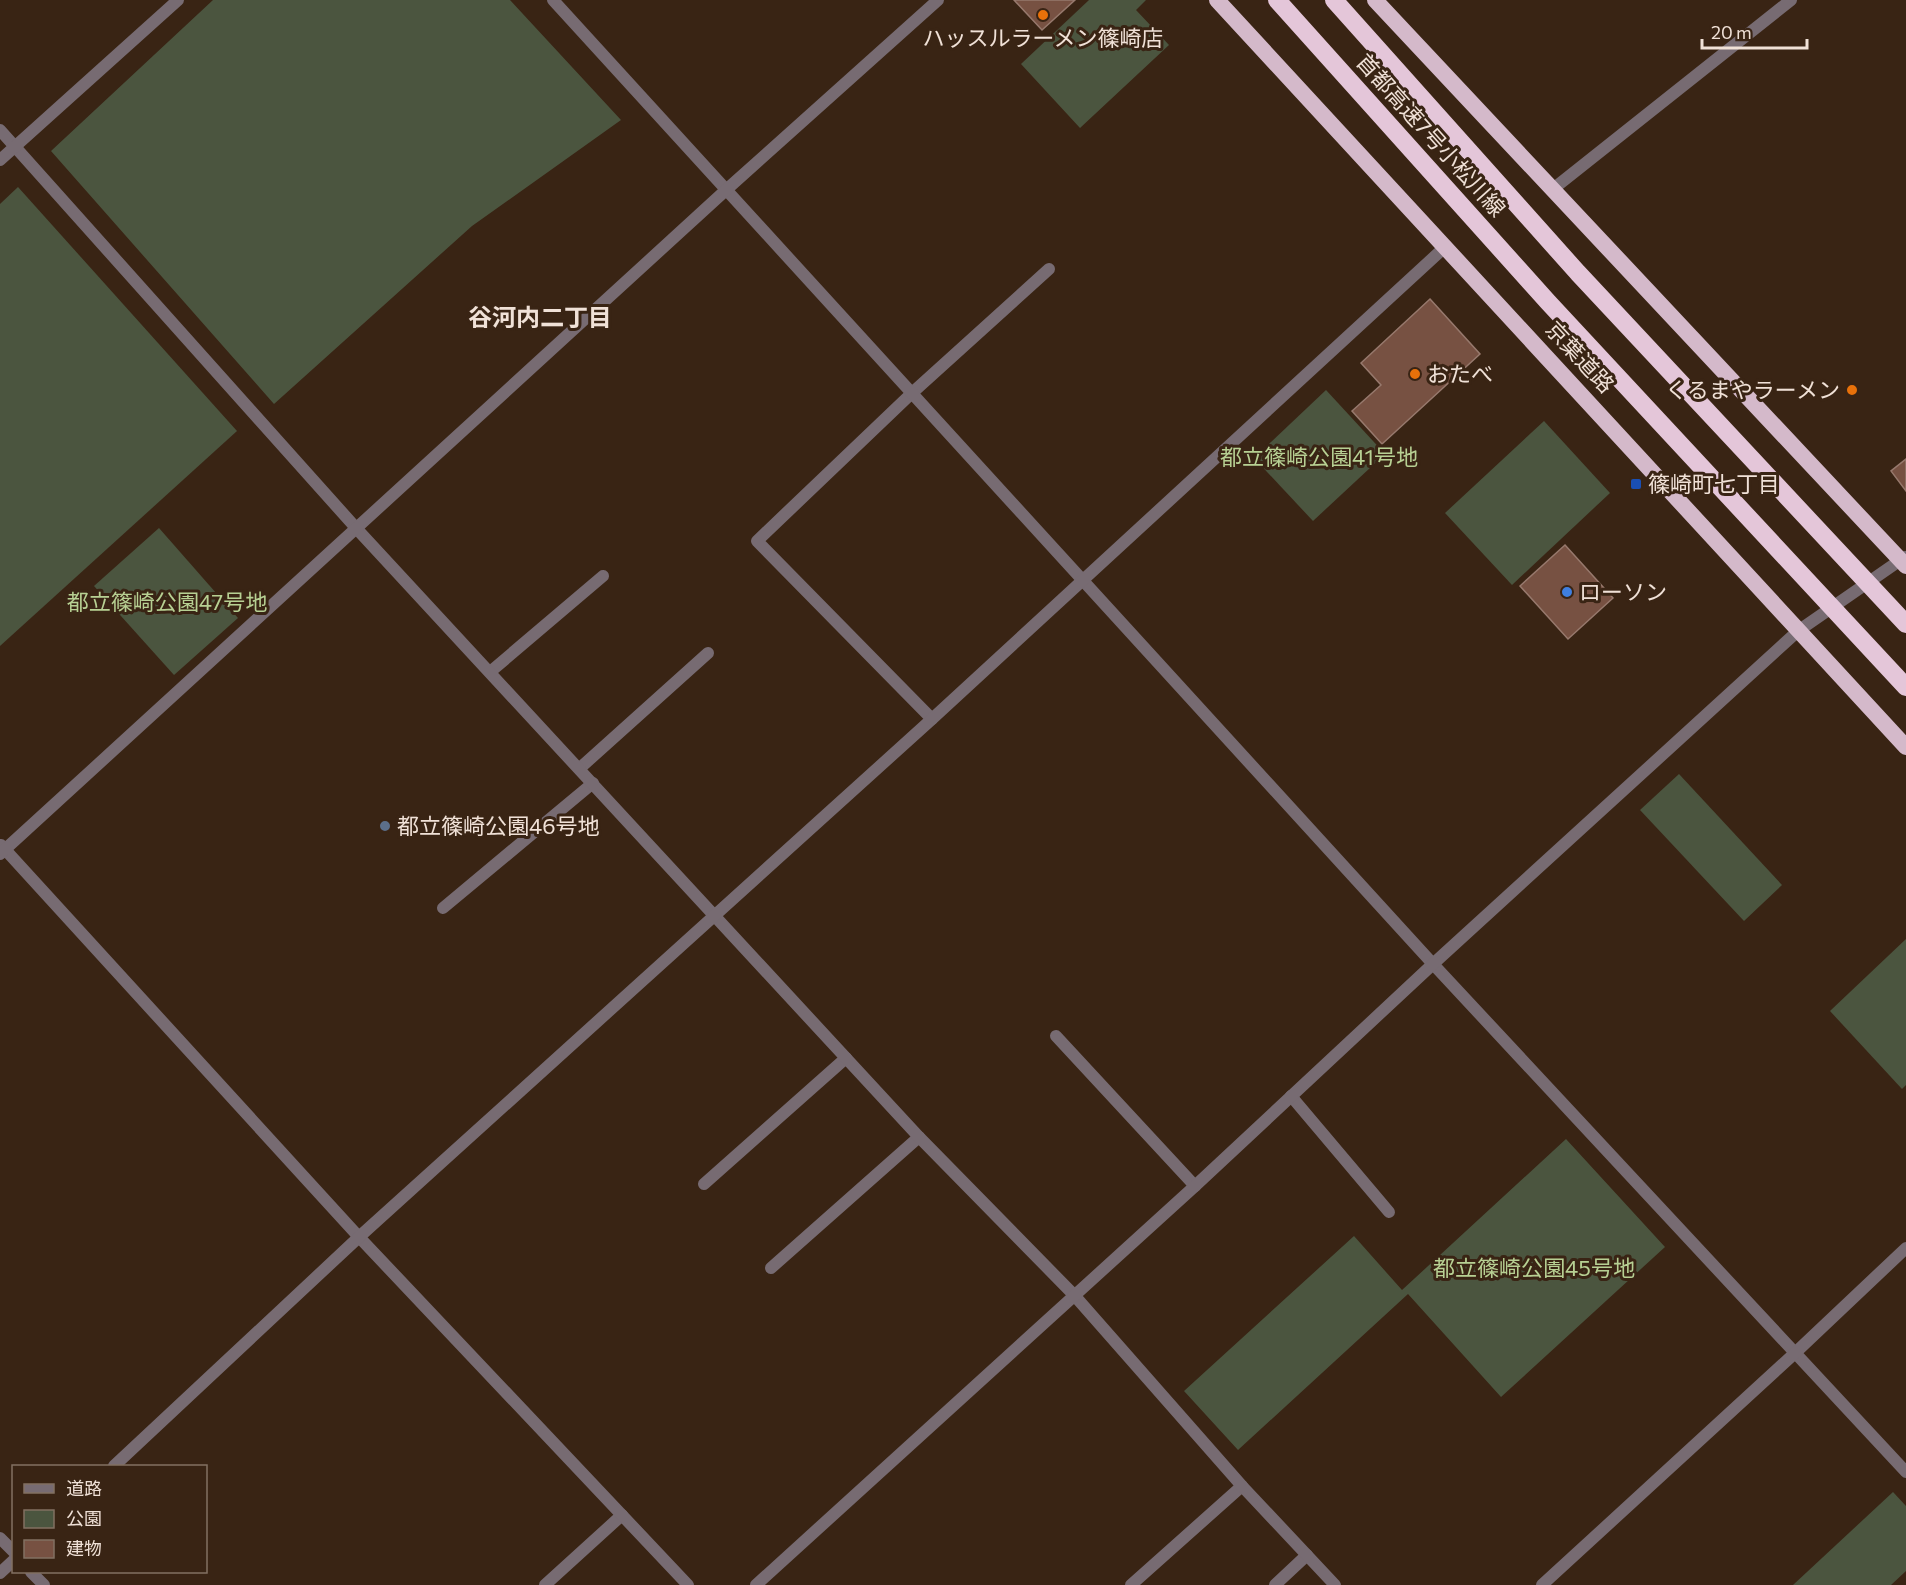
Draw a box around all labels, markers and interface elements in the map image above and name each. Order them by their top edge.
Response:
marker: ハッスルラーメン篠崎店 [1036,8,1050,22]
scale bar [1702,12,1807,50]
text: 20 m [1711,21,1752,43]
place label: ハッスルラーメン篠崎店 [922,24,1164,51]
street label: 首都高速7号小松川線 [1351,48,1512,222]
district label: 谷河内二丁目 [468,302,612,331]
street label: 京葉道路 [1540,315,1620,398]
place label: おたべ [1427,360,1493,387]
marker: おたべ [1408,367,1422,381]
place label: くるまやラーメン [1665,376,1840,403]
marker: くるまやラーメン [1845,383,1859,397]
park label: 都立篠崎公園41号地 [1220,443,1418,470]
place label: 篠崎町七丁目 [1648,470,1780,497]
marker: 篠崎町七丁目 [1629,477,1643,491]
place label: ローソン [1579,578,1667,605]
marker: ローソン [1560,585,1574,599]
park label: 都立篠崎公園47号地 [67,588,267,615]
place label: 都立篠崎公園46号地 [397,812,600,839]
marker: 都立篠崎公園46号地 [378,819,392,833]
park label: 都立篠崎公園45号地 [1433,1254,1635,1281]
legend [12,1465,207,1573]
text: 道路 [66,1477,102,1499]
text: 公園 [66,1507,102,1529]
text: 建物 [66,1537,102,1559]

